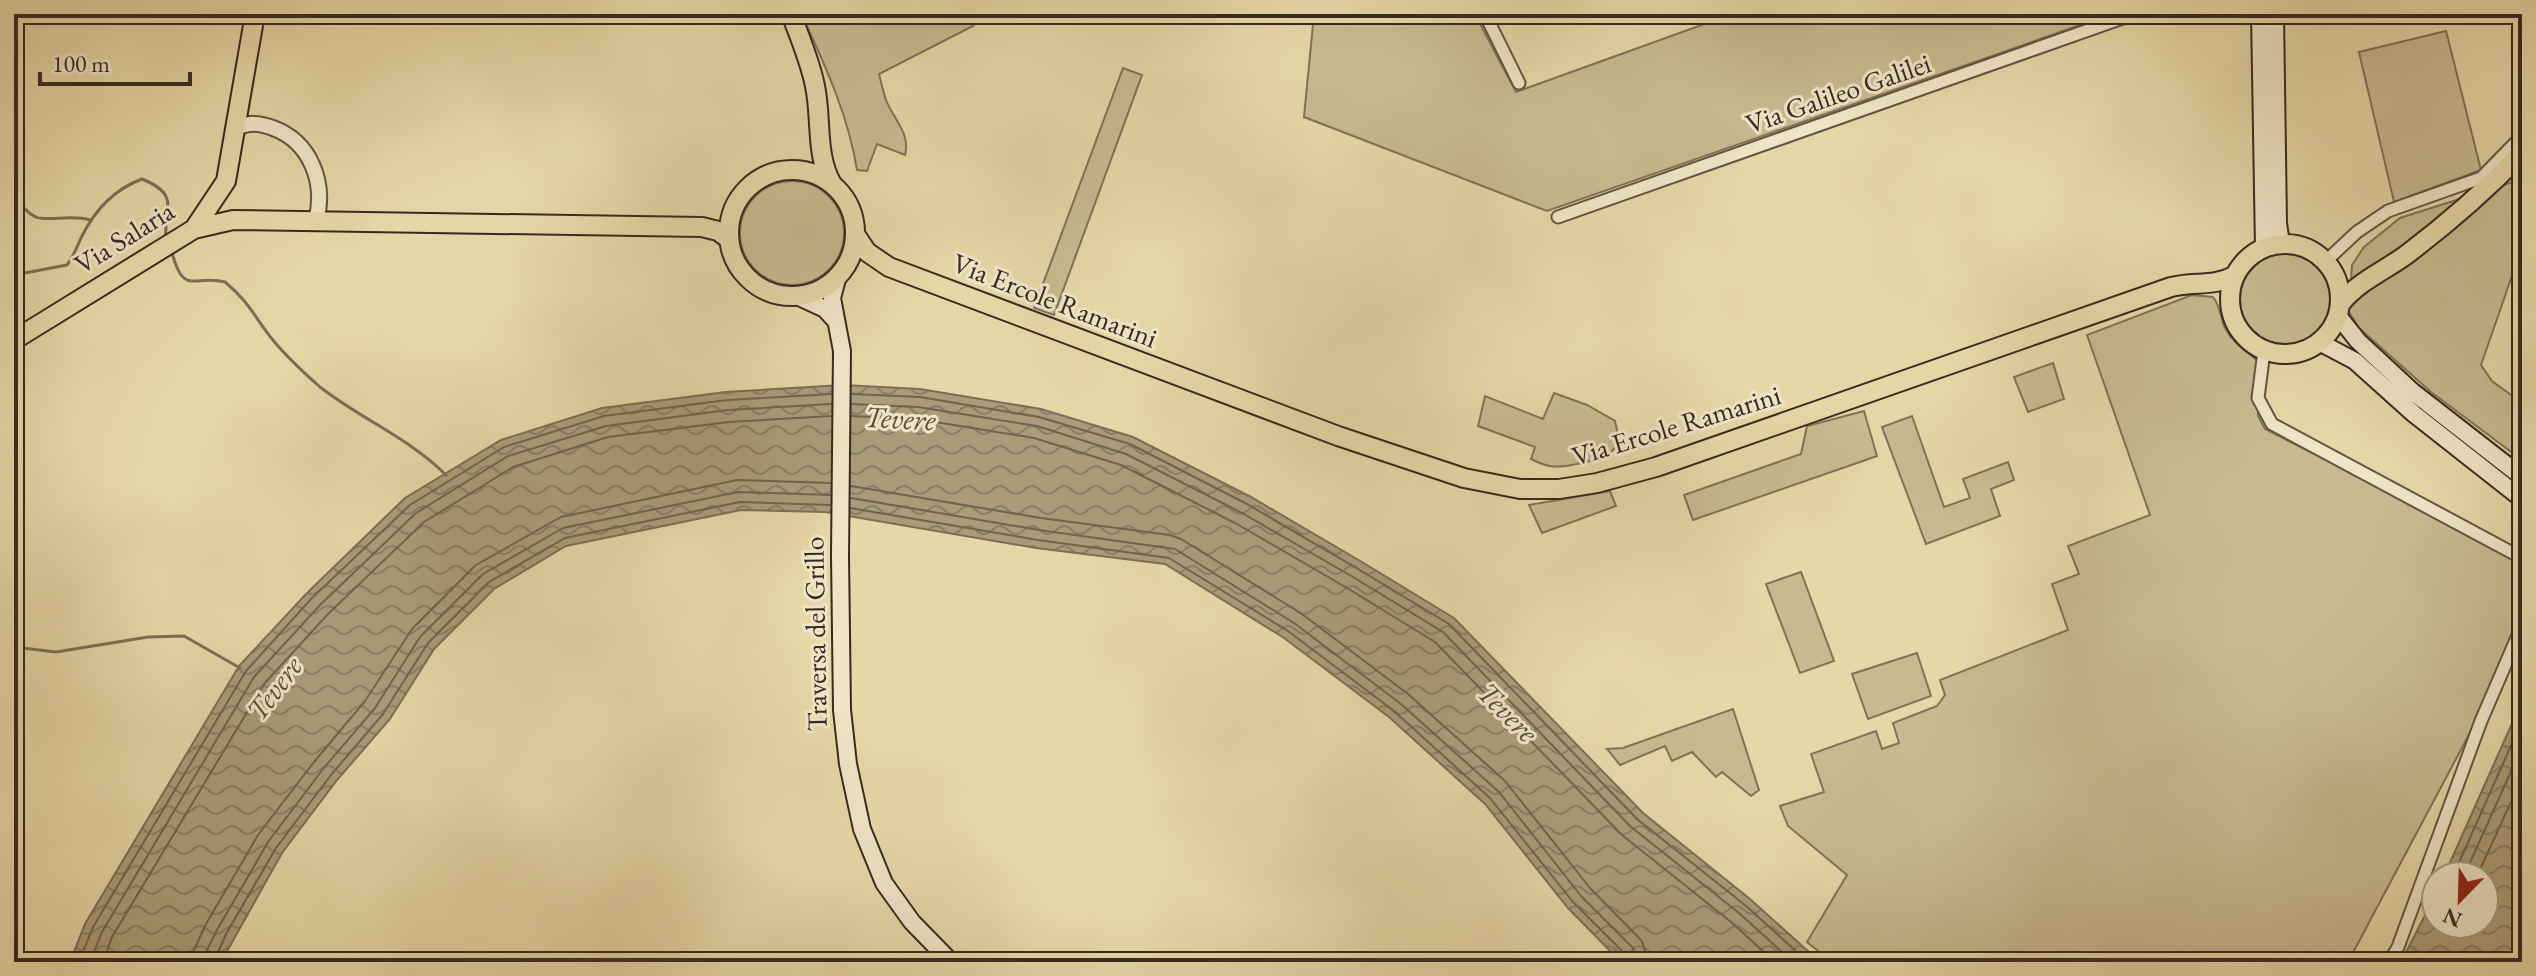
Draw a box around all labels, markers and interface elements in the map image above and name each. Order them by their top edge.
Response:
scale bar [40,36,190,86]
street label: Via Galileo Galilei [1741,44,1935,142]
text: 100 m [52,48,110,79]
street label: Via Salaria [67,192,181,282]
street label: Via Ercole Ramarini [947,244,1163,356]
street label: Via Ercole Ramarini [1567,376,1785,474]
water label: Tevere [864,397,937,439]
street label: Traversa del Grillo [795,536,835,732]
water label: Tevere [237,647,311,728]
water label: Tevere [1469,673,1547,751]
north arrow [2420,860,2500,940]
text: N [2438,901,2466,935]

